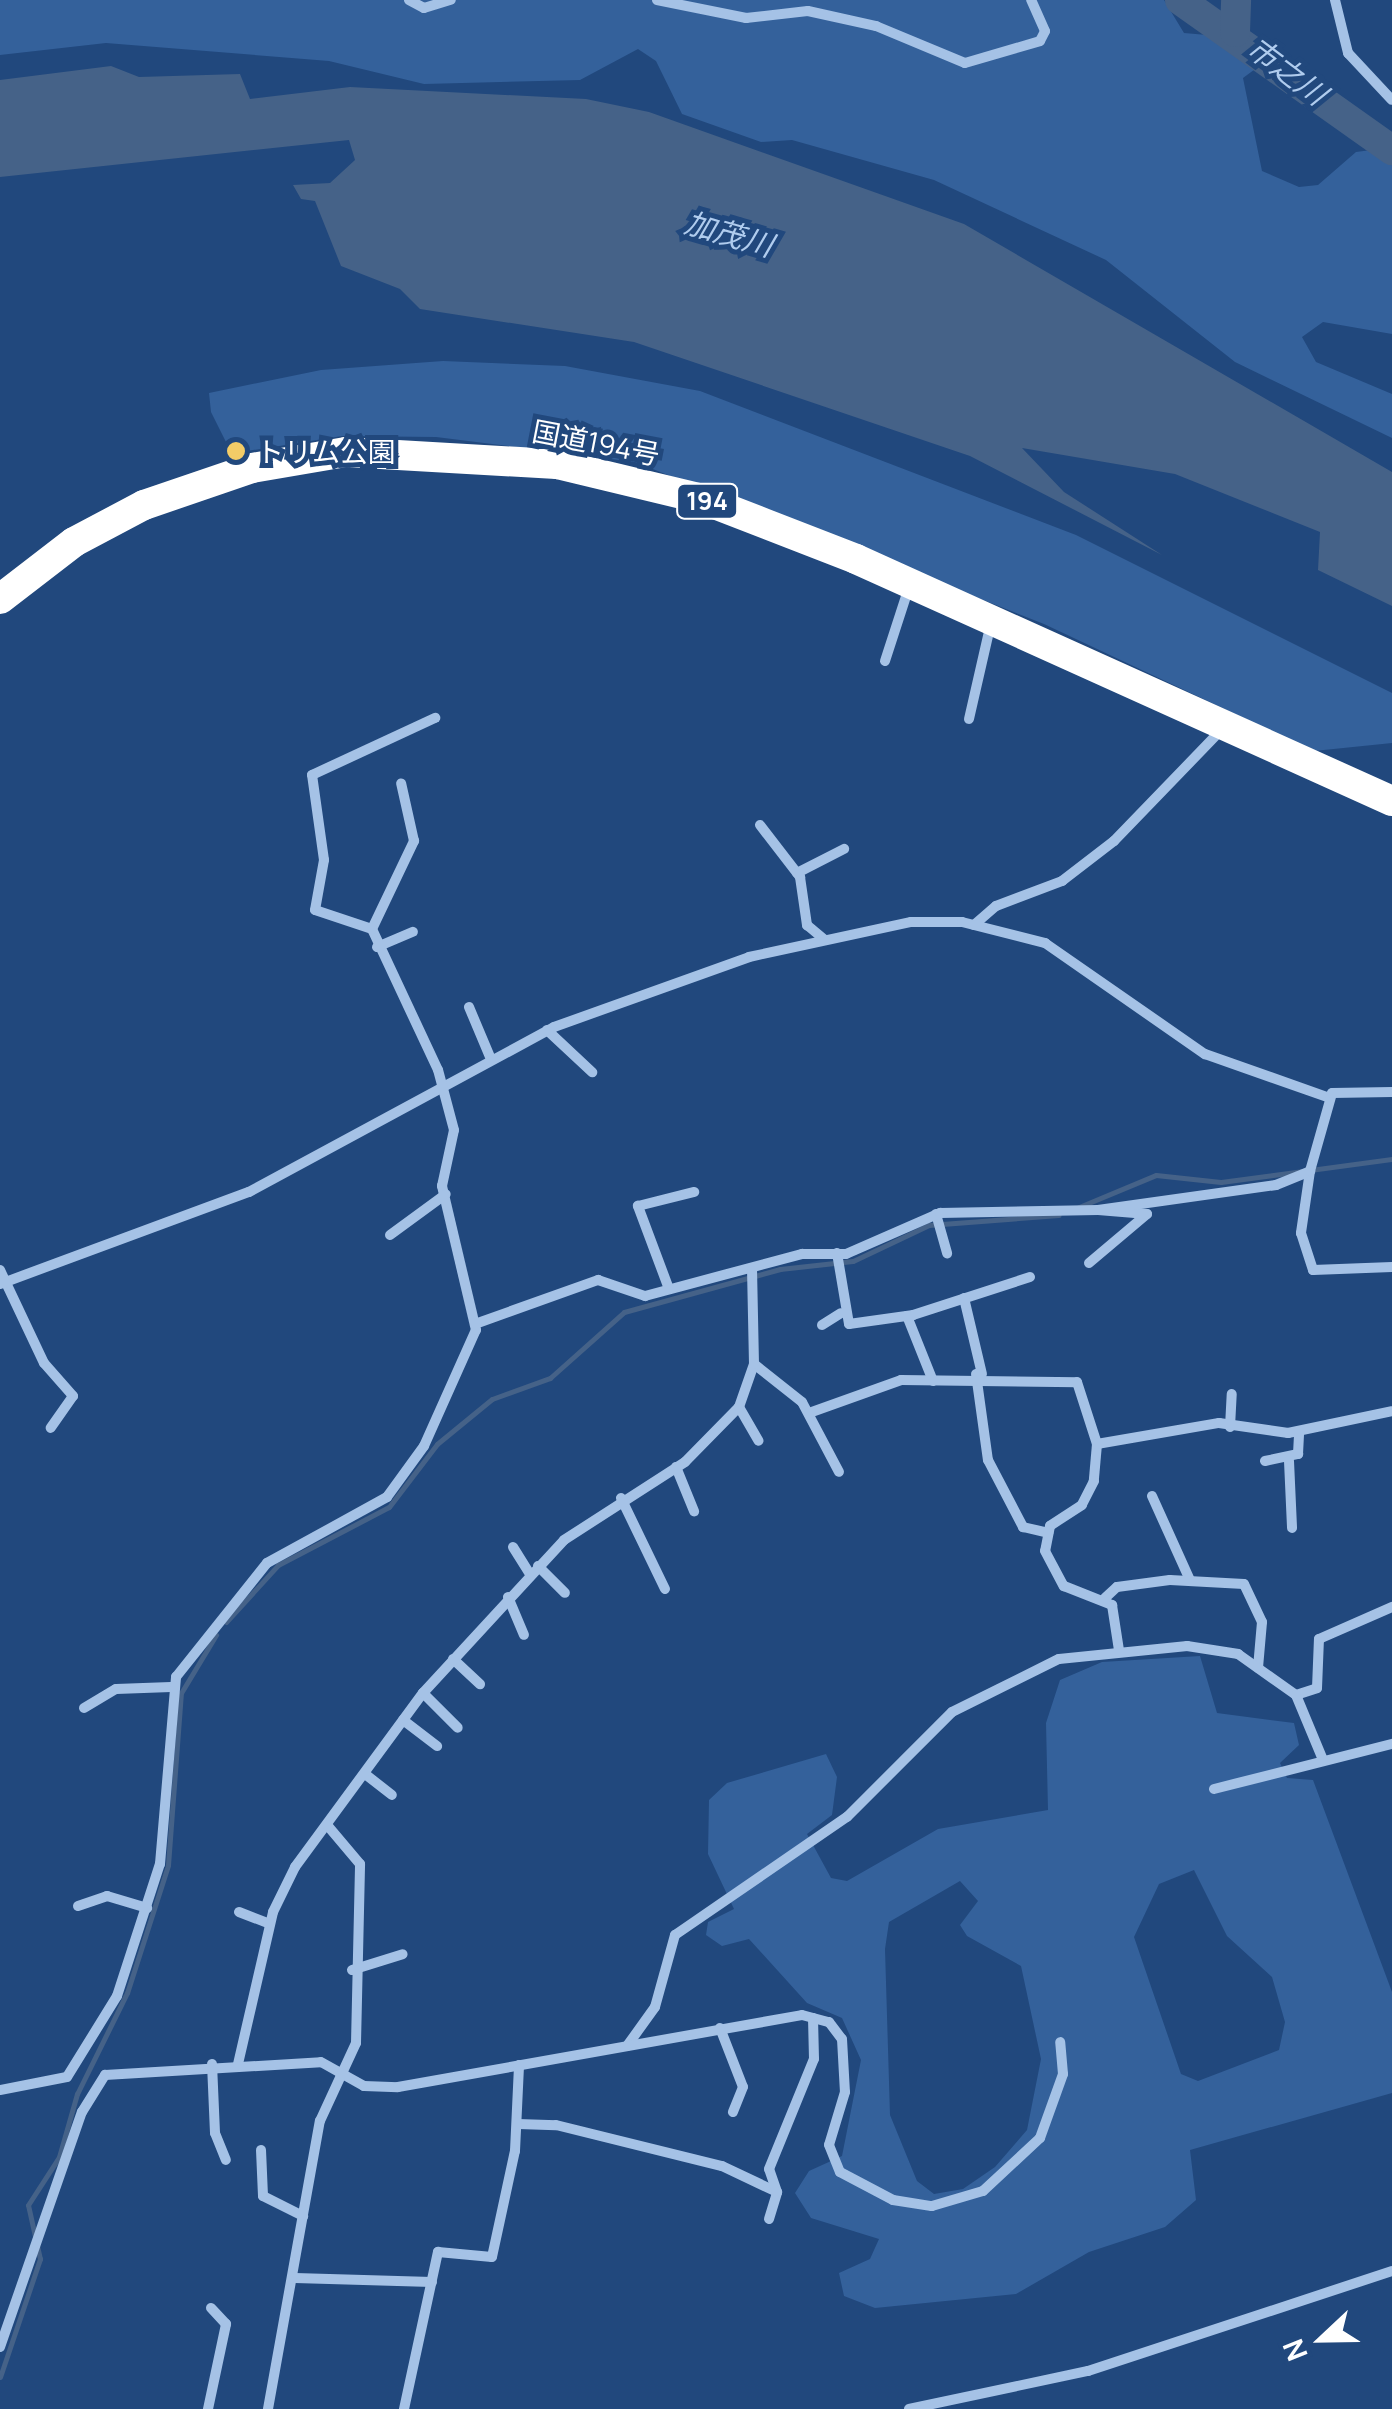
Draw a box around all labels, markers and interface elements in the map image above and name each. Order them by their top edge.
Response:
water label: 市之川 [1240,30,1334,112]
water label: 加茂川 [681,204,777,264]
street label: 国道194号 [530,413,662,471]
place label: トリム公園 [256,434,396,468]
marker: トリム公園 [225,440,247,462]
road number: 194 [674,481,740,521]
north arrow [1272,2289,1372,2389]
text: N [1273,2334,1316,2367]

